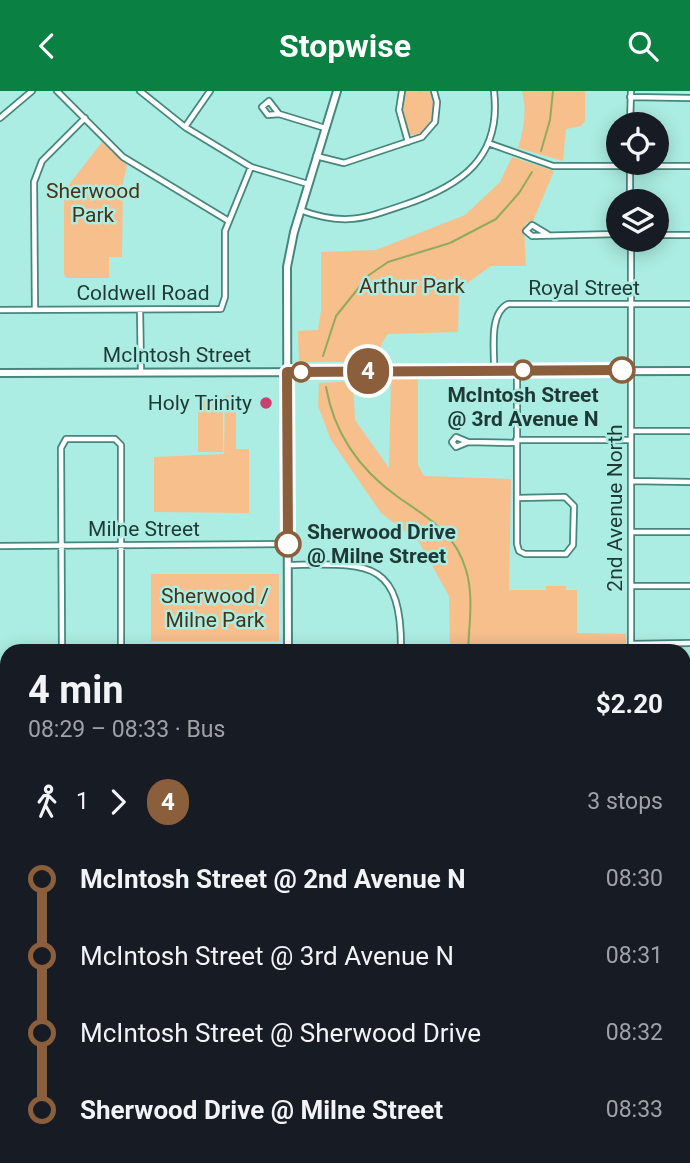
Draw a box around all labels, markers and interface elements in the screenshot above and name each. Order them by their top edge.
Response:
icon: back [28,27,66,65]
text: Stopwise [279,27,411,65]
icon: search [624,27,662,65]
map controls [606,112,669,252]
button: locate [606,112,669,175]
park label: Sherwood Park [46,179,140,227]
button: layers [606,189,669,252]
park label: Arthur Park [359,274,465,298]
street label: Royal Street [528,276,640,300]
street label: Coldwell Road [76,281,210,305]
street label: McIntosh Street [103,343,251,367]
line badge: 4 [345,348,391,394]
text: 4 [361,357,375,385]
unlabelled marker [609,357,635,383]
marker: McIntosh Street @ 3rd Avenue N [513,360,533,380]
unlabelled marker [291,362,311,382]
place label: McIntosh Street @ 3rd Avenue N [447,383,599,431]
place label: Holy Trinity [148,391,252,415]
marker: Holy Trinity [258,395,274,411]
street label: 2nd Avenue North [603,424,627,592]
street label: Milne Street [88,517,200,541]
place label: Sherwood Drive @ Milne Street [307,520,456,568]
marker: Sherwood Drive @ Milne Street [275,531,301,557]
park label: Sherwood / Milne Park [161,584,269,632]
text: 4 min [28,668,124,712]
text: $2.20 [596,689,663,719]
text: 08:29 – 08:33 · Bus [28,716,225,743]
icon: walk [28,783,66,821]
icon: forward [99,783,137,821]
text: 1 [76,788,89,815]
text: 4 [161,788,175,816]
text: 3 stops [587,788,663,815]
text: McIntosh Street @ 2nd Avenue N [80,864,466,894]
text: 08:30 [606,865,663,892]
text: McIntosh Street @ 3rd Avenue N [80,941,454,971]
text: 08:31 [606,942,663,969]
text: McIntosh Street @ Sherwood Drive [80,1018,481,1048]
text: 08:32 [606,1019,663,1046]
text: Sherwood Drive @ Milne Street [80,1095,443,1125]
text: 08:33 [606,1096,663,1123]

